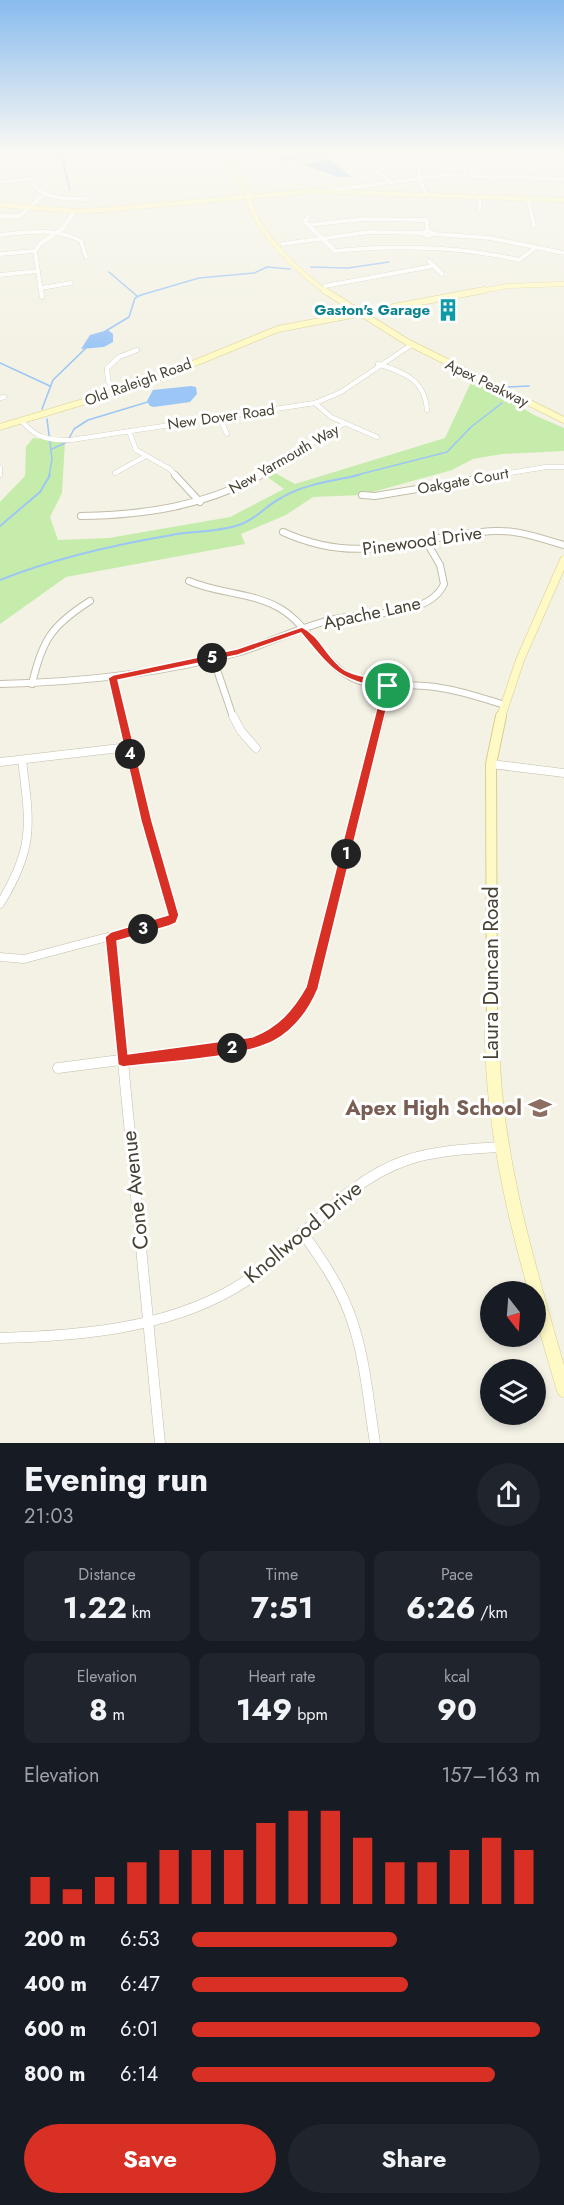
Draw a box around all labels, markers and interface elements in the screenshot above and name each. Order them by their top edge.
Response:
building icon: Gaston's Garage [435,297,461,323]
place label: Gaston's Garage [314,299,430,321]
street label: Old Raleigh Road [81,352,195,412]
street label: Apex Peakway [442,353,533,413]
street label: New Dover Road [166,399,276,435]
street label: New Yarmouth Way [225,418,344,500]
street label: Oakgate Court [416,462,511,500]
street label: Pinewood Drive [361,520,483,562]
street label: Apache Lane [321,590,423,636]
pin: 5 [197,643,227,673]
text: 5 [207,646,217,669]
pin [362,660,413,711]
icon: arrive [371,669,404,702]
pin: 4 [115,739,145,769]
text: 4 [124,742,136,765]
pin: 1 [331,839,361,869]
text: 1 [342,842,350,865]
street label: Laura Duncan Road [476,886,506,1060]
pin: 3 [128,914,158,944]
text: 3 [138,917,148,940]
pin: 2 [217,1033,247,1063]
text: 2 [227,1036,237,1059]
place label: Apex High School [344,1093,522,1123]
school or university icon: Apex High School [527,1095,553,1121]
street label: Cone Avenue [114,1129,156,1251]
street label: Knollwood Drive [237,1174,369,1290]
north arrow [480,1281,546,1347]
map controls [480,1281,546,1425]
button: layers [480,1359,546,1425]
text: Evening run [24,1456,208,1503]
button: share [477,1463,540,1526]
text: 21:03 [24,1502,73,1531]
text: Distance [78,1563,136,1586]
text: Time [266,1563,298,1586]
text: Pace [441,1563,473,1586]
text: 1.22 [63,1586,127,1629]
text: 7:51 [251,1586,313,1629]
text: 6:26 [406,1586,475,1629]
text: km [127,1601,151,1624]
text: /km [475,1601,508,1624]
text: Elevation [77,1665,137,1688]
text: Heart rate [249,1665,315,1688]
text: kcal [444,1665,470,1688]
text: 8 [89,1688,108,1731]
text: 149 [236,1688,292,1731]
text: 90 [437,1688,477,1731]
text: m [108,1703,125,1726]
text: bpm [292,1703,328,1726]
text: Elevation [24,1761,99,1790]
text: 157–163 m [441,1761,540,1790]
text: 200 m [24,1925,86,1954]
text: 6:53 [120,1925,160,1954]
text: 400 m [24,1970,87,1999]
text: 6:47 [120,1970,160,1999]
text: 600 m [24,2015,86,2044]
text: 6:01 [120,2015,159,2044]
text: 800 m [24,2060,85,2089]
text: 6:14 [120,2060,158,2089]
button: Save [24,2124,276,2193]
button: Share [288,2124,540,2193]

